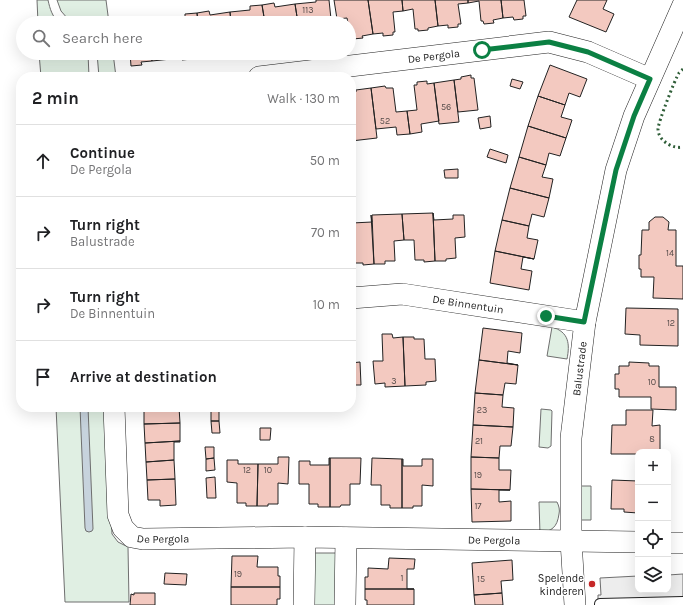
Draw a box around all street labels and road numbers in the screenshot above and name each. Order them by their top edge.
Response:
street label: De Pergola [407,47,461,66]
street label: De Binnentuin [431,293,505,316]
street label: Balustrade [570,340,590,397]
street label: De Pergola [136,532,189,546]
street label: De Pergola [468,533,520,547]

